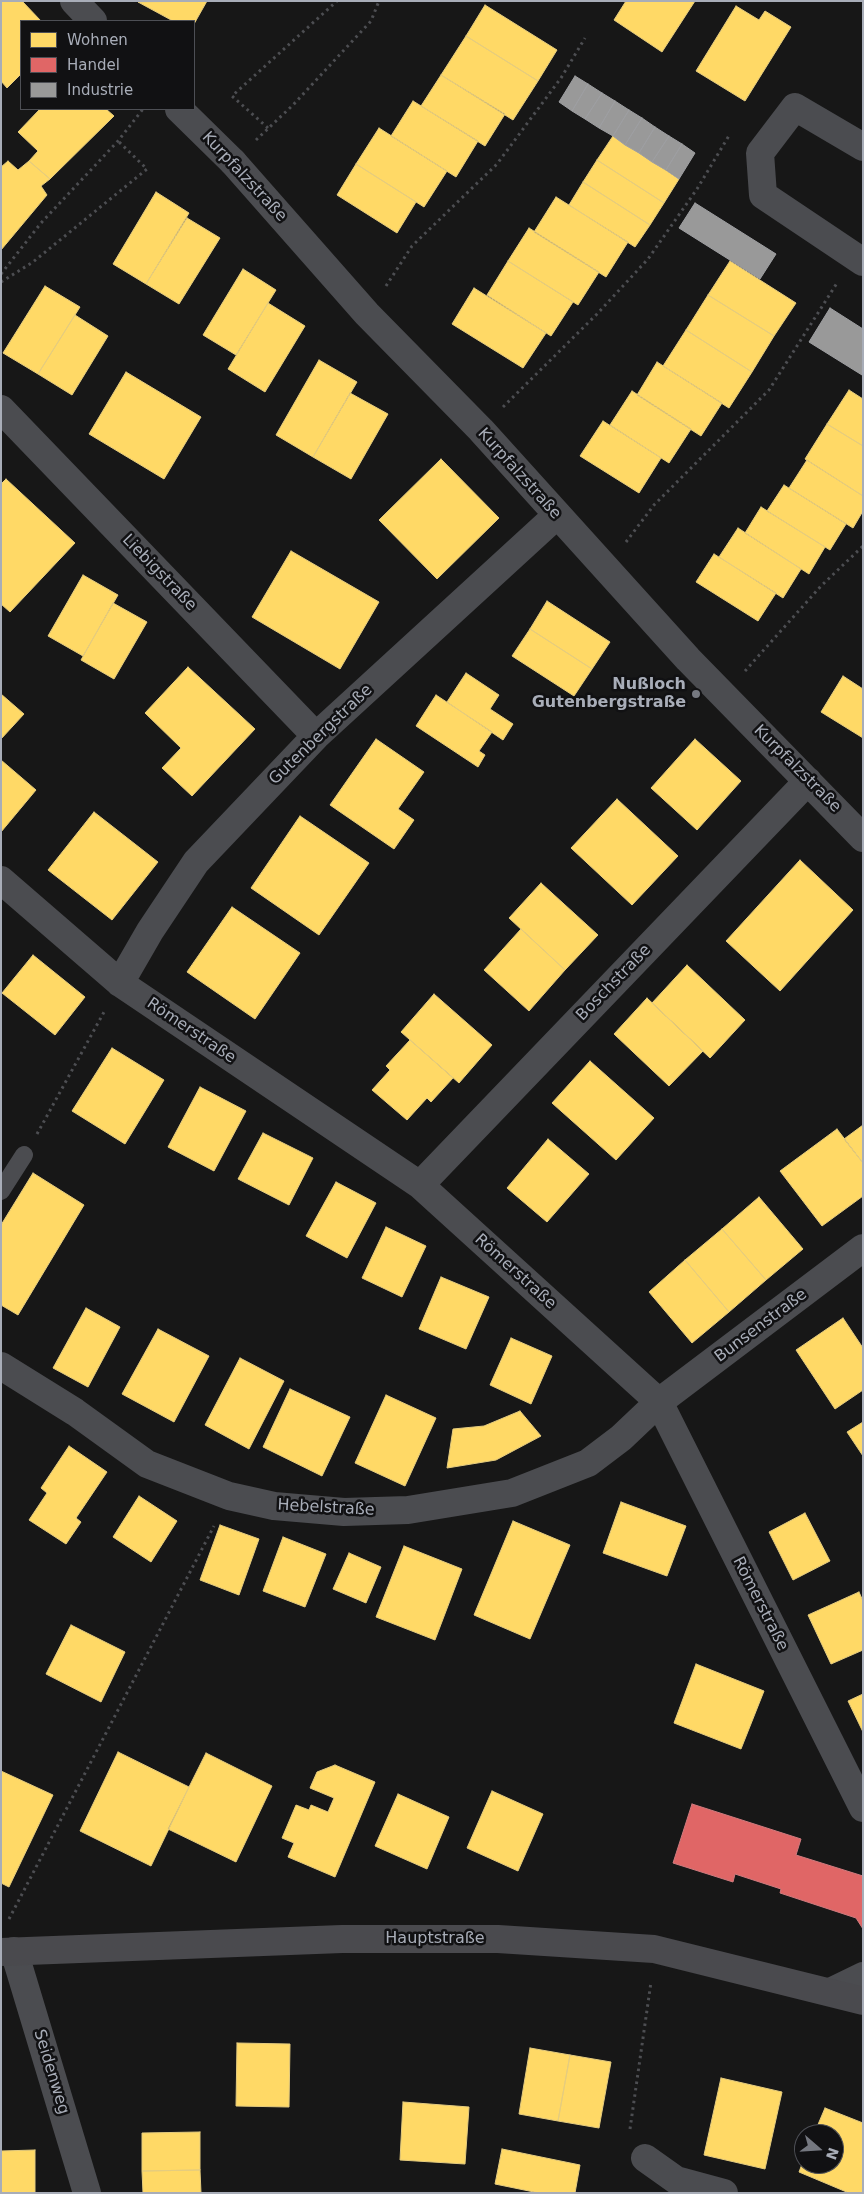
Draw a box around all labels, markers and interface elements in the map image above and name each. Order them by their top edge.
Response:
legend [20,20,195,110]
text: Wohnen [67,31,128,49]
text: Handel [67,56,120,74]
text: Industrie [67,81,133,99]
street label: Kurpfalzstraße [198,128,290,226]
street label: Kurpfalzstraße [473,425,565,523]
street label: Liebigstraße [118,531,200,615]
place label: Nußloch Gutenbergstraße [532,675,686,713]
street label: Gutenbergstraße [265,681,377,789]
marker: Nußloch Gutenbergstraße [690,688,702,700]
street label: Kurpfalzstraße [749,721,845,817]
street label: Boschstraße [573,941,655,1025]
street label: Römerstraße [143,994,239,1068]
street label: Römerstraße [470,1230,560,1314]
street label: Bunsenstraße [711,1285,811,1367]
street label: Hebelstraße [277,1496,375,1520]
street label: Römerstraße [728,1554,792,1654]
street label: Hauptstraße [385,1929,485,1949]
street label: Seidenweg [29,2027,73,2117]
north arrow [794,2124,844,2174]
text: N [823,2145,842,2162]

